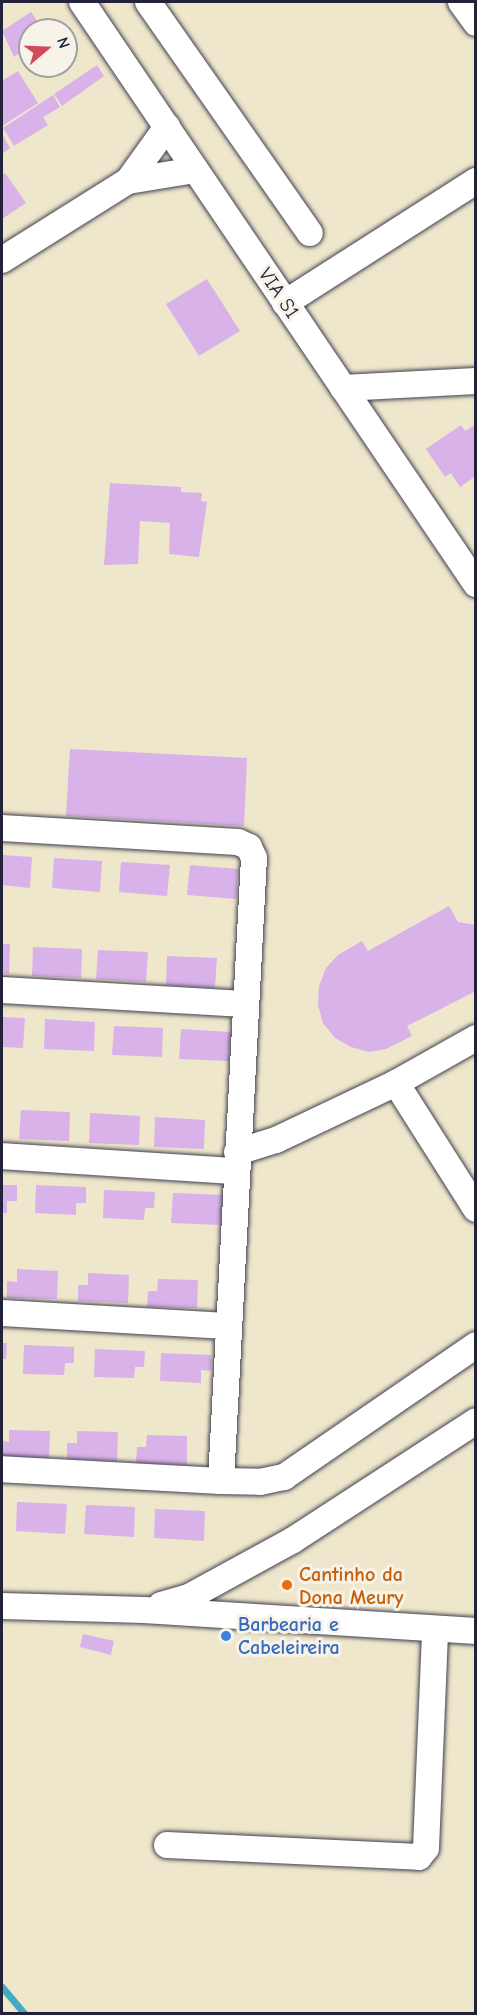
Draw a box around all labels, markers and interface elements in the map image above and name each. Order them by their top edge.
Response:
north arrow [18,18,78,78]
text: N [53,35,73,51]
street label: VIA S1 [253,263,305,323]
place label: Cantinho da Dona Meury [299,1562,403,1609]
marker: Cantinho da Dona Meury [280,1578,294,1592]
place label: Barbearia e Cabeleireira [238,1612,340,1659]
marker: Barbearia e Cabeleireira [219,1629,233,1643]

